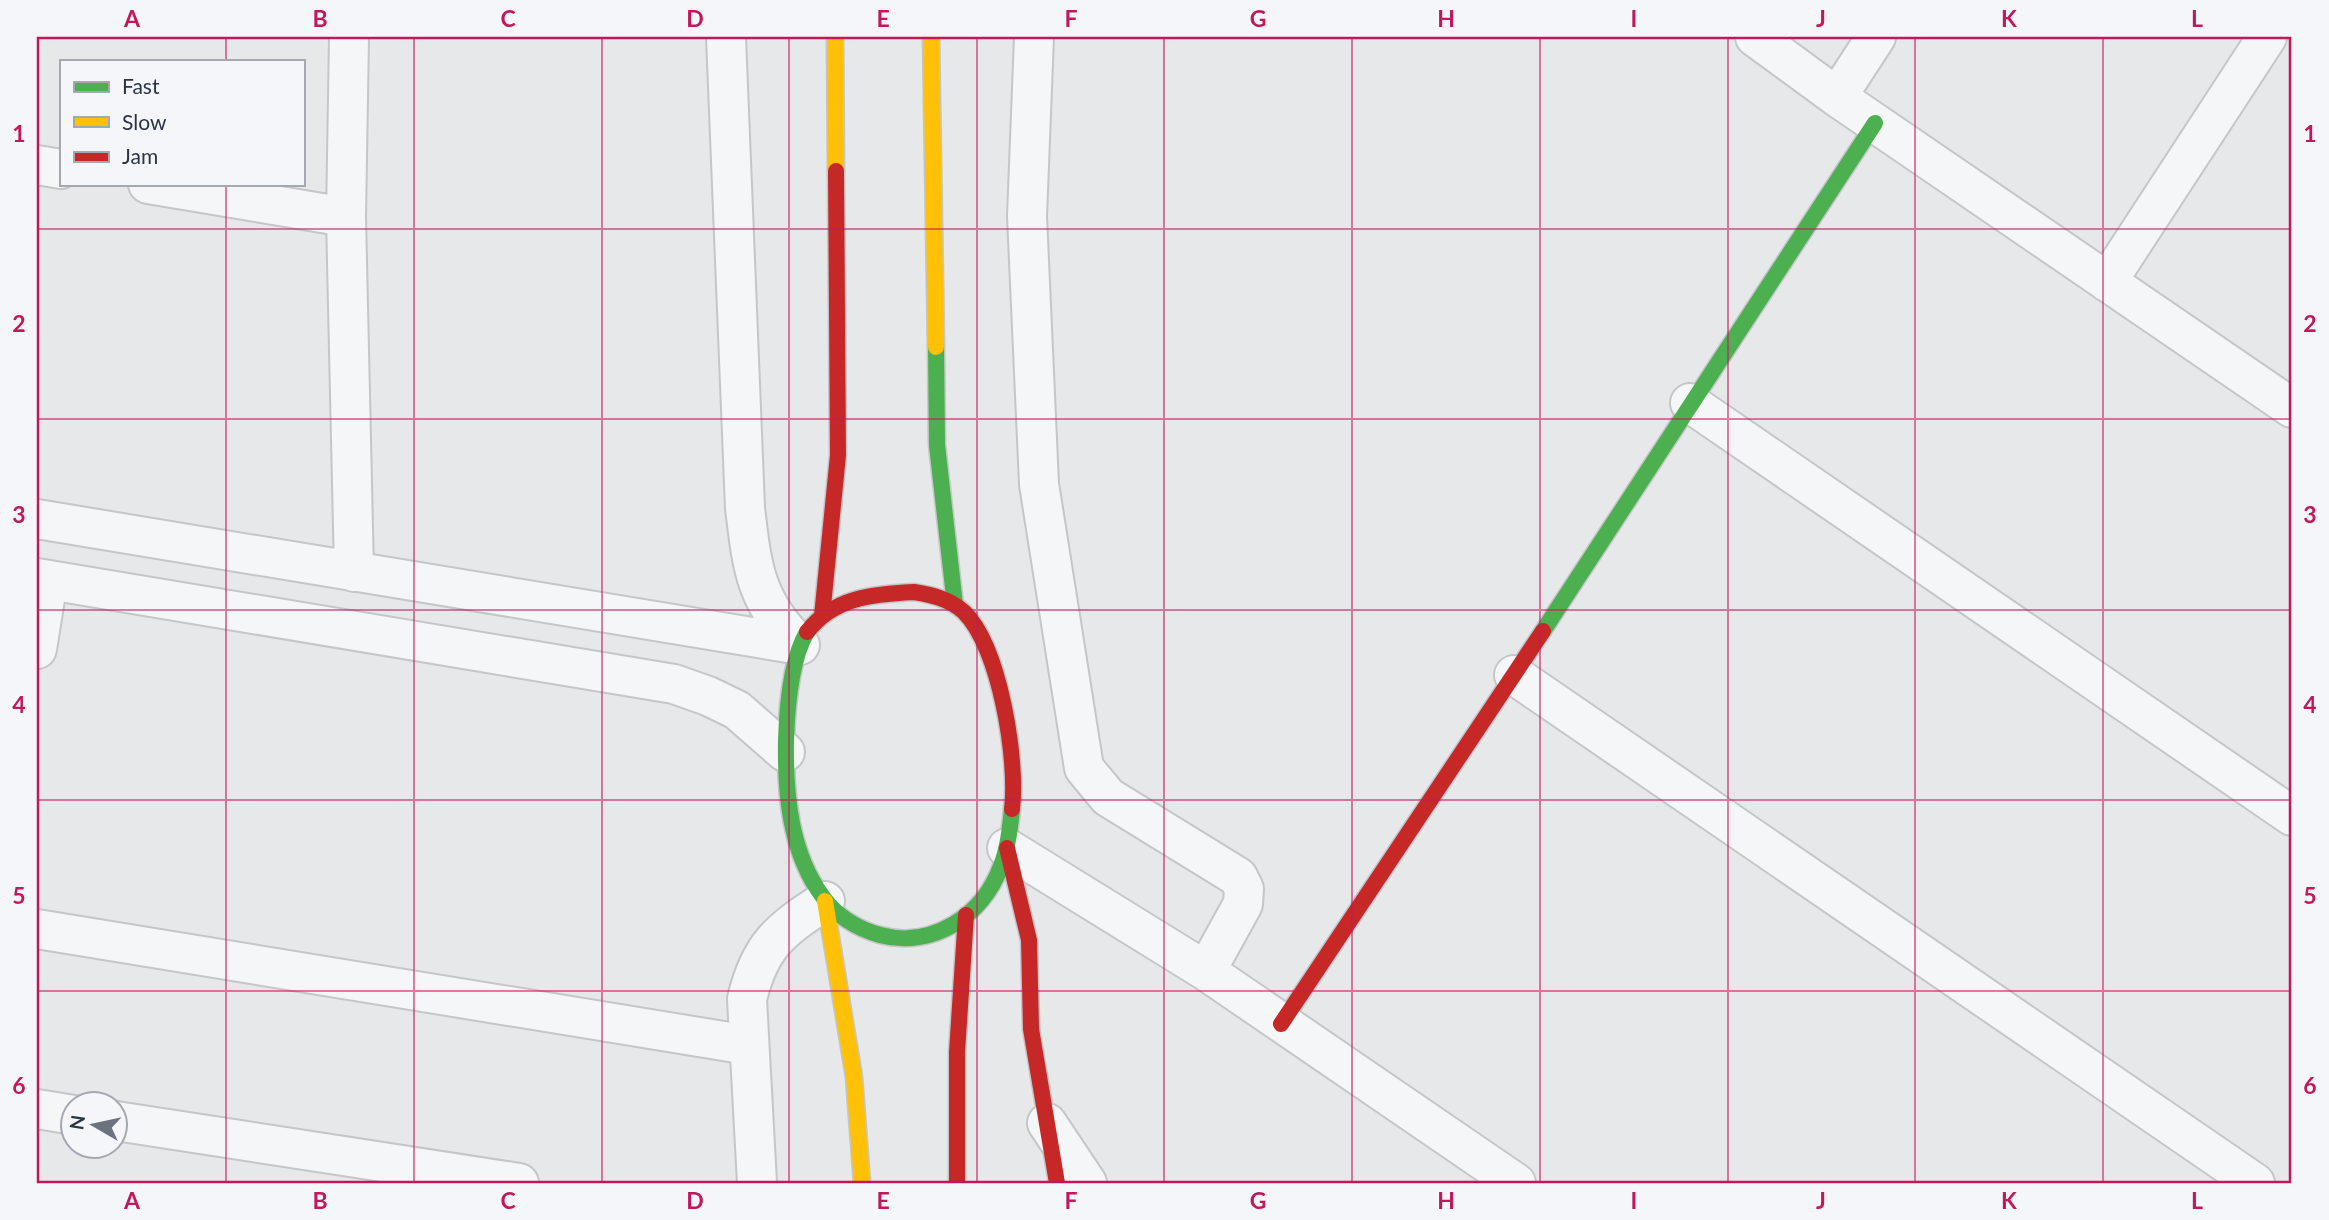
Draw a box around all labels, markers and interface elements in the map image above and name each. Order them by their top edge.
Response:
text: A [123,4,141,32]
text: B [312,4,328,32]
text: C [500,4,516,32]
text: D [686,4,704,32]
text: E [876,4,890,32]
text: F [1064,4,1078,32]
text: G [1250,4,1266,32]
text: H [1437,4,1455,32]
text: I [1631,4,1637,32]
text: J [1816,4,1826,32]
text: K [2001,4,2017,32]
text: L [2191,4,2203,32]
legend [60,60,304,186]
text: Fast [122,73,160,98]
text: Slow [122,109,167,134]
text: 1 [12,119,26,147]
text: 1 [2303,119,2317,147]
text: Jam [122,143,158,168]
text: 2 [12,309,26,337]
text: 2 [2303,309,2317,337]
text: 3 [12,500,26,528]
text: 3 [2303,500,2317,528]
text: 4 [12,690,26,718]
text: 4 [2303,690,2317,718]
text: 5 [12,881,26,909]
text: 5 [2303,881,2317,909]
text: 6 [12,1071,26,1099]
text: 6 [2303,1071,2317,1099]
north arrow [60,1090,130,1160]
text: N [64,1113,89,1131]
text: A [123,1186,141,1214]
text: B [312,1186,328,1214]
text: C [500,1186,516,1214]
text: D [686,1186,704,1214]
text: E [876,1186,890,1214]
text: F [1064,1186,1078,1214]
text: G [1250,1186,1266,1214]
text: H [1437,1186,1455,1214]
text: I [1631,1186,1637,1214]
text: J [1816,1186,1826,1214]
text: K [2001,1186,2017,1214]
text: L [2191,1186,2203,1214]

